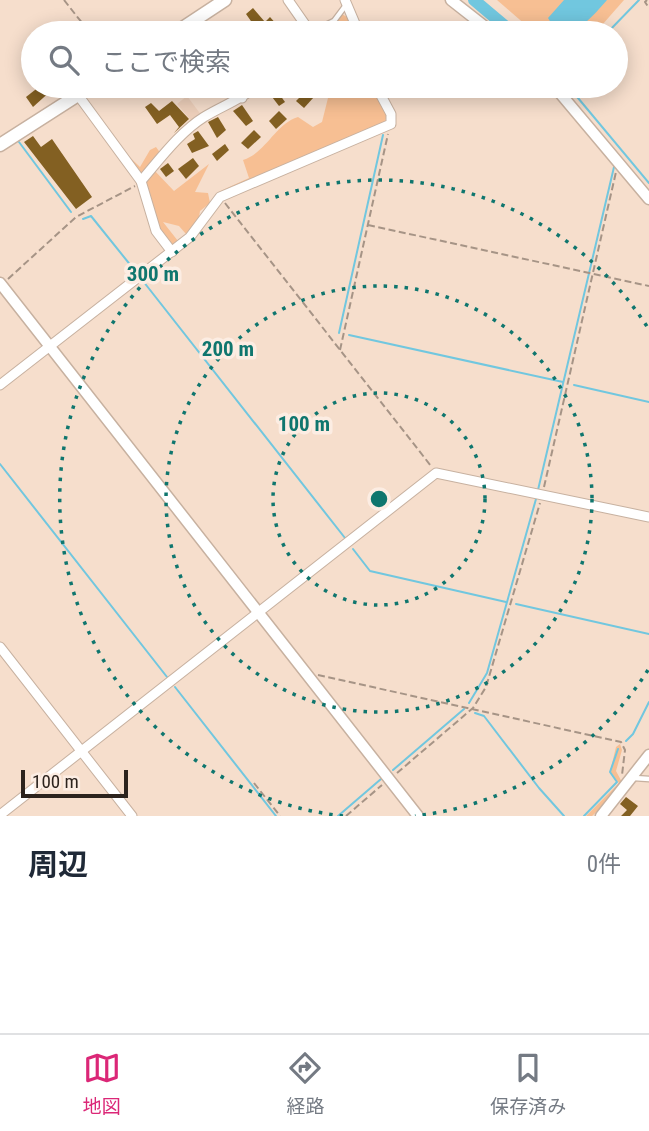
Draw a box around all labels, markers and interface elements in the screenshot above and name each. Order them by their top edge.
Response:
search box [21,21,628,98]
icon: search [45,41,83,79]
text: ここで検索 [101,47,231,77]
text: 300 m [127,262,179,286]
text: 200 m [202,337,254,361]
text: 100 m [278,412,330,436]
centre of rings [367,487,391,511]
scale bar [21,767,128,799]
text: 100 m [32,770,79,793]
text: 周辺 [28,847,88,882]
text: 0件 [587,851,621,878]
tab: 地図 [83,1049,121,1118]
tab: 経路 [286,1049,324,1118]
tab: 保存済み [490,1049,566,1118]

